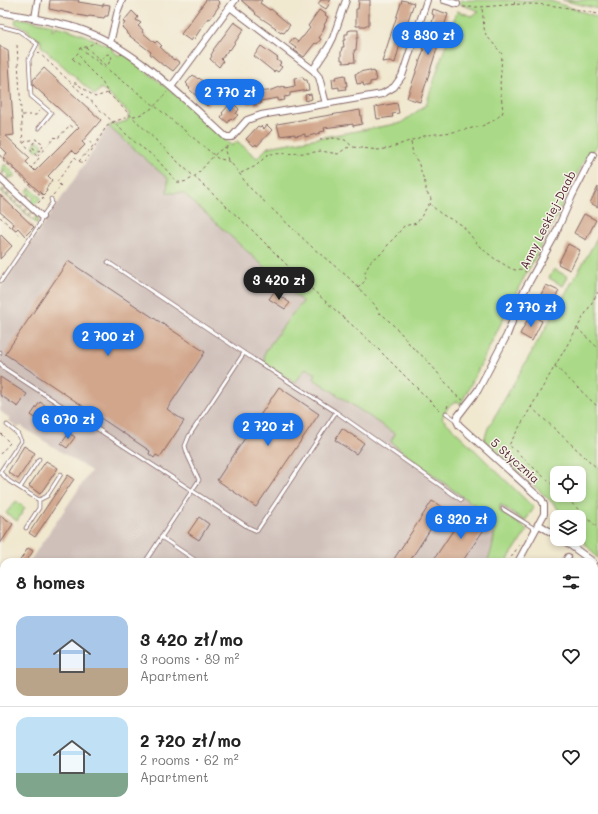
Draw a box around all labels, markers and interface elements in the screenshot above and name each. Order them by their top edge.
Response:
pin: 3 830 zł [387,22,469,56]
text: 3 830 zł [401,26,455,43]
pin: 2 770 zł [189,79,271,113]
text: 2 770 zł [204,83,256,100]
street label: Anny Leskiej-Daab [515,167,579,272]
pin: 3 420 zł [238,267,320,301]
text: 3 420 zł [252,271,306,288]
pin: 2 770 zł [490,294,572,328]
text: 2 770 zł [505,298,557,315]
pin: 2 700 zł [67,323,149,357]
text: 2 700 zł [82,327,134,344]
pin: 6 070 zł [27,406,109,440]
text: 6 070 zł [41,410,95,427]
pin: 2 720 zł [227,413,309,447]
text: 2 720 zł [242,417,294,434]
street label: 5 Stycznia [488,434,544,487]
map controls [550,466,586,546]
button: locate [550,466,586,502]
pin: 6 320 zł [420,506,502,540]
text: 6 320 zł [435,510,487,527]
button: layers [550,510,586,546]
text: 8 homes [16,571,85,593]
icon: filters [560,571,582,593]
text: 3 420 zł/mo [140,628,243,650]
icon: home [48,632,96,680]
icon: heart [560,645,582,667]
text: 3 rooms · 89 m² [140,650,239,667]
text: Apartment [140,667,209,684]
text: 2 720 zł/mo [140,729,241,751]
icon: home [48,733,96,781]
icon: heart [560,746,582,768]
text: 2 rooms · 62 m² [140,751,239,768]
text: Apartment [140,768,209,785]

